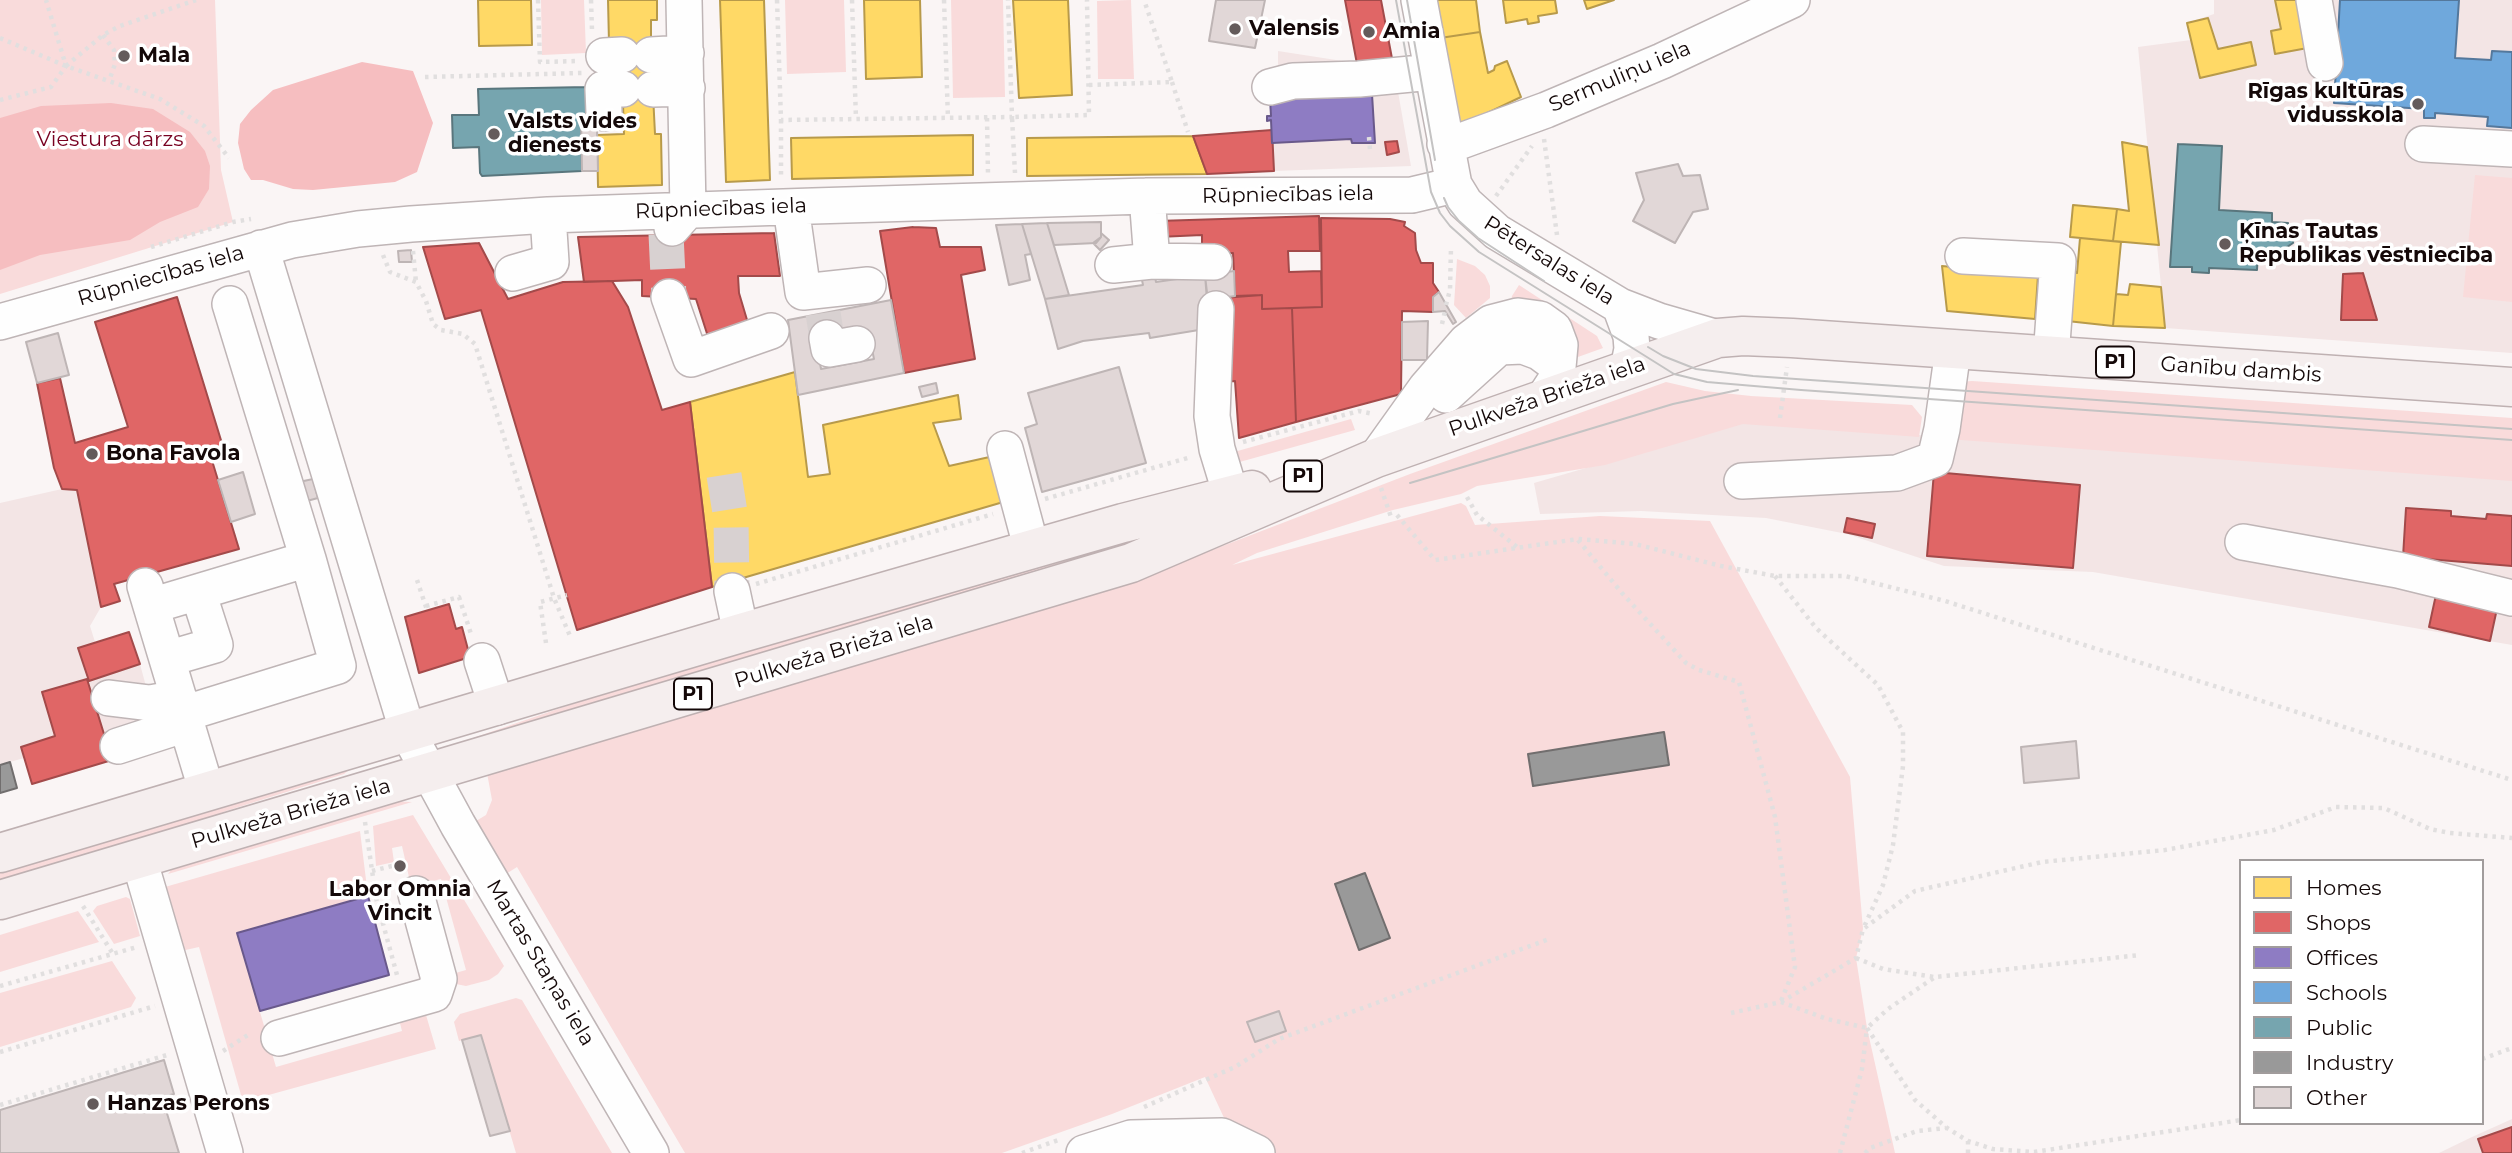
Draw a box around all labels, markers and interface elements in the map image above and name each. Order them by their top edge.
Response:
place label: Valensis [1249,16,1339,42]
place label: Amia [1383,19,1440,45]
marker: Valensis [1227,21,1243,37]
marker: Amia [1361,24,1377,40]
street label: Sermuliņu iela [1545,36,1695,118]
place label: Mala [138,43,190,69]
marker: Mala [116,48,132,64]
place label: Rīgas kultūras vidusskola [2247,79,2404,129]
marker: Rīgas kultūras vidusskola [2410,96,2426,112]
place label: Valsts vides dienests [508,109,637,159]
marker: Valsts vides dienests [486,126,502,142]
park label: Viestura dārzs [37,127,183,153]
street label: Rūpniecības iela [1202,181,1374,209]
street label: Rūpniecības iela [635,193,807,225]
street label: Pētersalas iela [1479,211,1619,311]
place label: Ķīnas Tautas Republikas vēstniecība [2239,219,2493,269]
marker: Ķīnas Tautas Republikas vēstniecība [2217,236,2233,252]
street label: Rūpniecības iela [75,240,247,312]
road number: P1 [2096,346,2134,378]
street label: Pulkveža Brieža iela [1445,351,1649,443]
street label: Ganību dambis [2160,352,2322,388]
place label: Bona Favola [106,441,240,467]
marker: Bona Favola [84,446,100,462]
road number: P1 [1284,461,1322,491]
street label: Pulkveža Brieža iela [732,610,936,694]
road number: P1 [674,678,712,709]
street label: Pulkveža Brieža iela [188,773,394,855]
marker: Labor Omnia Vincit [392,858,408,874]
legend [2239,859,2484,1125]
street label: Martas Staņas iela [480,875,600,1051]
text: Homes [2306,875,2381,900]
place label: Labor Omnia Vincit [329,877,471,927]
text: Shops [2306,910,2371,935]
text: Offices [2306,945,2378,970]
text: Schools [2306,980,2387,1005]
text: Public [2306,1015,2373,1040]
text: Industry [2306,1050,2393,1075]
text: Other [2306,1085,2368,1110]
place label: Hanzas Perons [107,1091,270,1117]
marker: Hanzas Perons [85,1096,101,1112]

